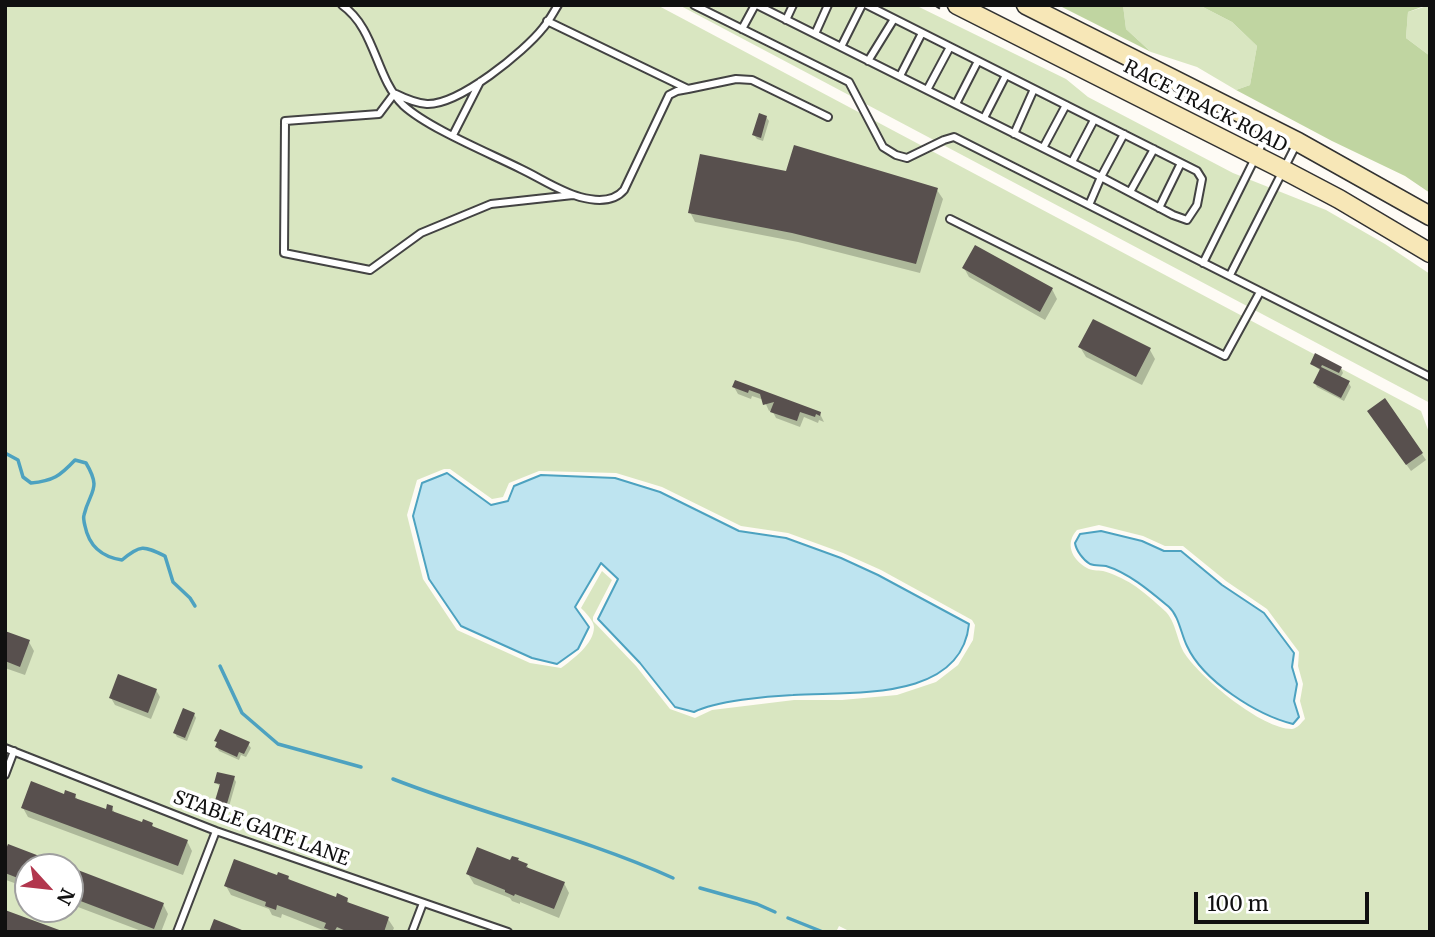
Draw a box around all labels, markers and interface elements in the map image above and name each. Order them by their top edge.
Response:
street label: RACE TRACK ROAD [1119,56,1291,158]
street label: STABLE GATE LANE [170,787,352,871]
north arrow [14,853,84,923]
scale bar [1197,878,1372,922]
text: N [52,884,80,909]
text: 100 m [1207,890,1269,917]

